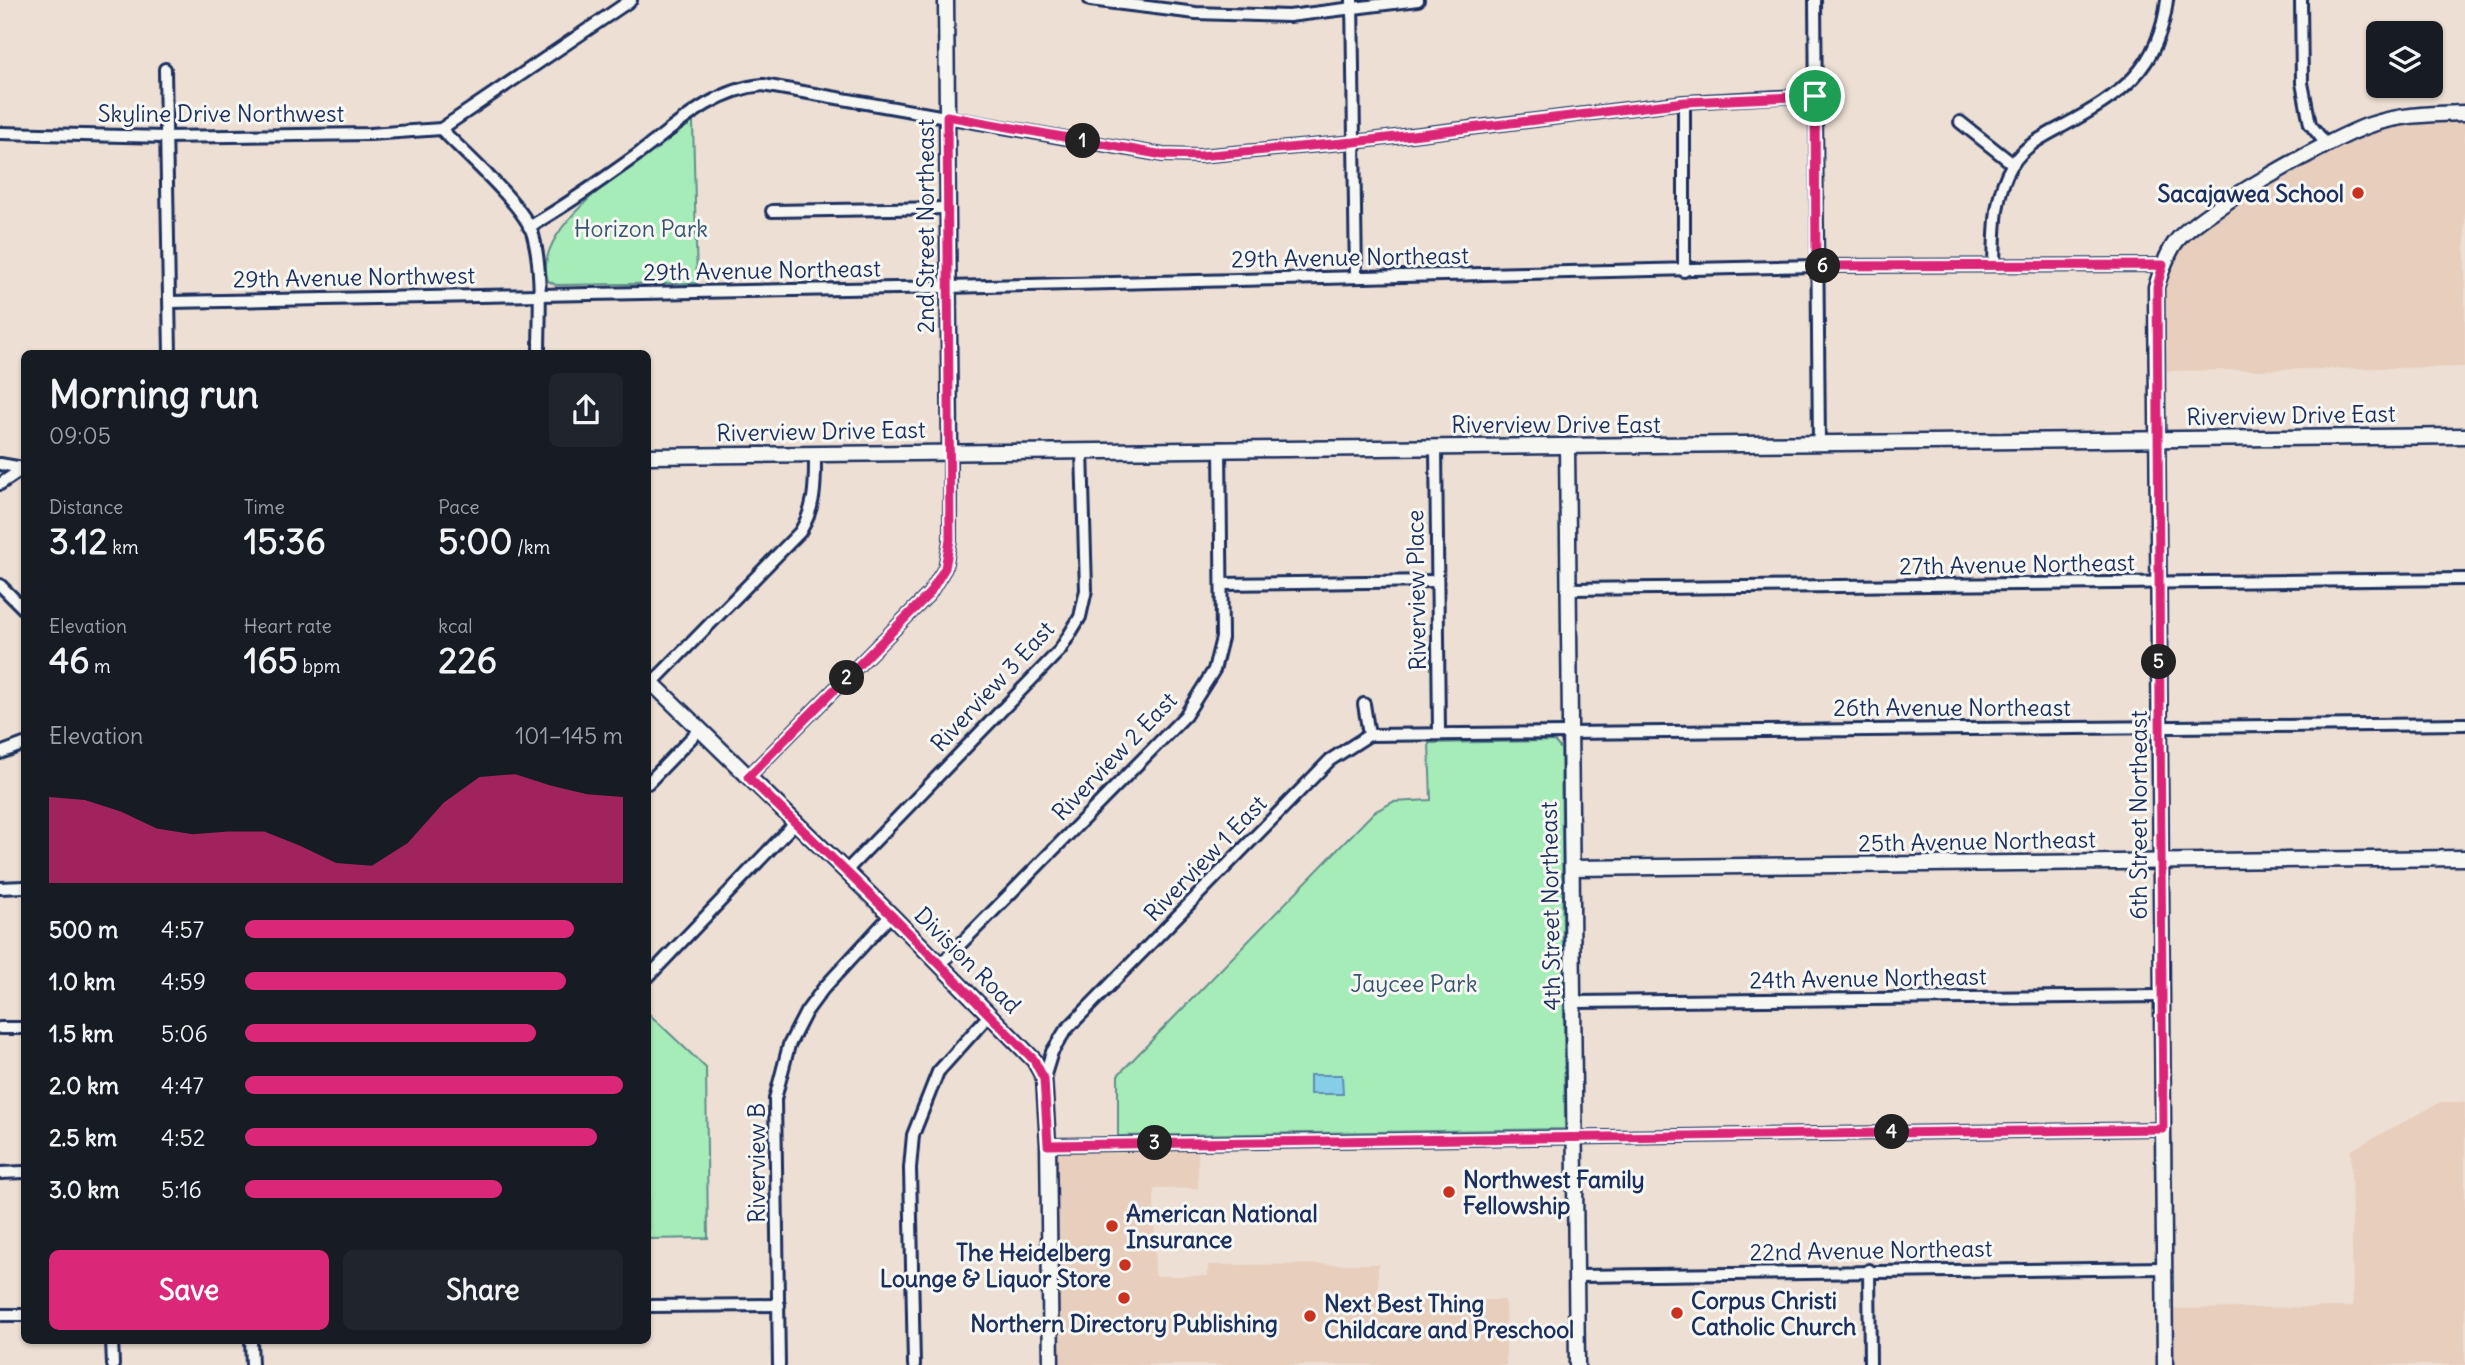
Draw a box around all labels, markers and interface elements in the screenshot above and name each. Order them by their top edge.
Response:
map controls [2366,21,2443,98]
button: layers [2366,21,2443,98]
pin [1785,66,1845,126]
icon: arrive [1796,77,1834,115]
street label: Skyline Drive Northwest [98,99,344,128]
street label: 2nd Street Northeast [911,118,940,333]
pin: 1 [1066,124,1100,158]
text: 1 [1079,128,1086,152]
place label: Sacajawea School [2157,179,2344,208]
marker: Sacajawea School [2350,185,2366,201]
park label: Horizon Park [574,214,708,243]
street label: 29th Avenue Northeast [1231,240,1469,274]
pin: 6 [1806,248,1840,284]
street label: 29th Avenue Northeast [643,253,881,287]
text: 6 [1817,253,1828,277]
street label: 29th Avenue Northwest [233,260,476,294]
text: Morning run [49,371,259,418]
button: share [549,373,623,447]
street label: Riverview Drive East [2186,399,2396,431]
street label: Riverview Drive East [1451,410,1661,439]
street label: Riverview Drive East [716,415,926,447]
text: 09:05 [49,421,111,450]
text: Distance [49,495,123,519]
text: Time [244,495,285,519]
text: Pace [438,495,480,519]
street label: Riverview Place [1400,509,1432,671]
text: 3.12 [49,519,108,563]
text: 15:36 [244,519,326,563]
text: 5:00 [438,519,512,563]
text: km [108,535,139,559]
text: /km [512,535,550,559]
street label: 27th Avenue Northeast [1899,547,2135,581]
text: Elevation [49,614,127,638]
text: Heart rate [244,614,332,638]
text: kcal [438,614,473,638]
street label: Riverview 3 East [924,614,1060,757]
text: 46 [49,638,89,682]
text: 165 [244,638,298,682]
text: 226 [438,638,497,682]
pin: 5 [2142,644,2176,680]
text: 5 [2153,649,2164,673]
text: m [89,654,111,678]
text: bpm [298,654,340,678]
pin: 2 [830,660,864,696]
text: 2 [841,665,852,689]
street label: Riverview 2 East [1045,685,1183,826]
street label: 26th Avenue Northeast [1833,693,2071,722]
street label: 6th Street Northeast [2124,710,2153,920]
text: Elevation [49,721,143,750]
text: 101–145 m [515,721,623,750]
street label: Riverview 1 East [1138,789,1273,927]
street label: 4th Street Northeast [1534,801,1566,1011]
street label: 25th Avenue Northeast [1858,824,2096,858]
street label: Division Road [909,901,1027,1019]
text: 500 m [49,915,118,944]
text: 4:57 [161,915,204,944]
street label: 24th Avenue Northeast [1749,961,1987,995]
text: 1.0 km [49,967,115,996]
text: 4:59 [161,967,206,996]
park label: Jaycee Park [1351,969,1477,998]
text: 1.5 km [49,1019,114,1048]
text: 5:06 [161,1019,208,1048]
text: 2.0 km [49,1071,119,1100]
text: 4:47 [161,1071,204,1100]
street label: Riverview B [742,1103,771,1223]
pin: 4 [1874,1114,1910,1150]
text: 4 [1886,1119,1897,1143]
text: 2.5 km [49,1123,117,1152]
text: 4:52 [161,1123,205,1152]
pin: 3 [1138,1126,1172,1160]
text: 3 [1149,1130,1160,1154]
place label: Northwest Family Fellowship [1463,1165,1645,1220]
text: 3.0 km [49,1175,119,1204]
text: 5:16 [161,1175,202,1204]
marker: Northwest Family Fellowship [1441,1184,1457,1200]
place label: American National Insurance [1126,1199,1318,1254]
marker: American National Insurance [1104,1218,1120,1234]
street label: 22nd Avenue Northeast [1749,1233,1993,1267]
place label: The Heidelberg Lounge & Liquor Store [880,1238,1111,1293]
button: Save [49,1250,329,1330]
button: Share [343,1250,623,1330]
marker: The Heidelberg Lounge & Liquor Store [1117,1257,1133,1273]
place label: Corpus Christi Catholic Church [1691,1286,1856,1341]
place label: Next Best Thing Childcare and Preschool [1324,1289,1574,1344]
marker: Northern Directory Publishing [1116,1290,1132,1306]
marker: Corpus Christi Catholic Church [1669,1305,1685,1321]
marker: Next Best Thing Childcare and Preschool [1302,1308,1318,1324]
place label: Northern Directory Publishing [970,1309,1278,1338]

